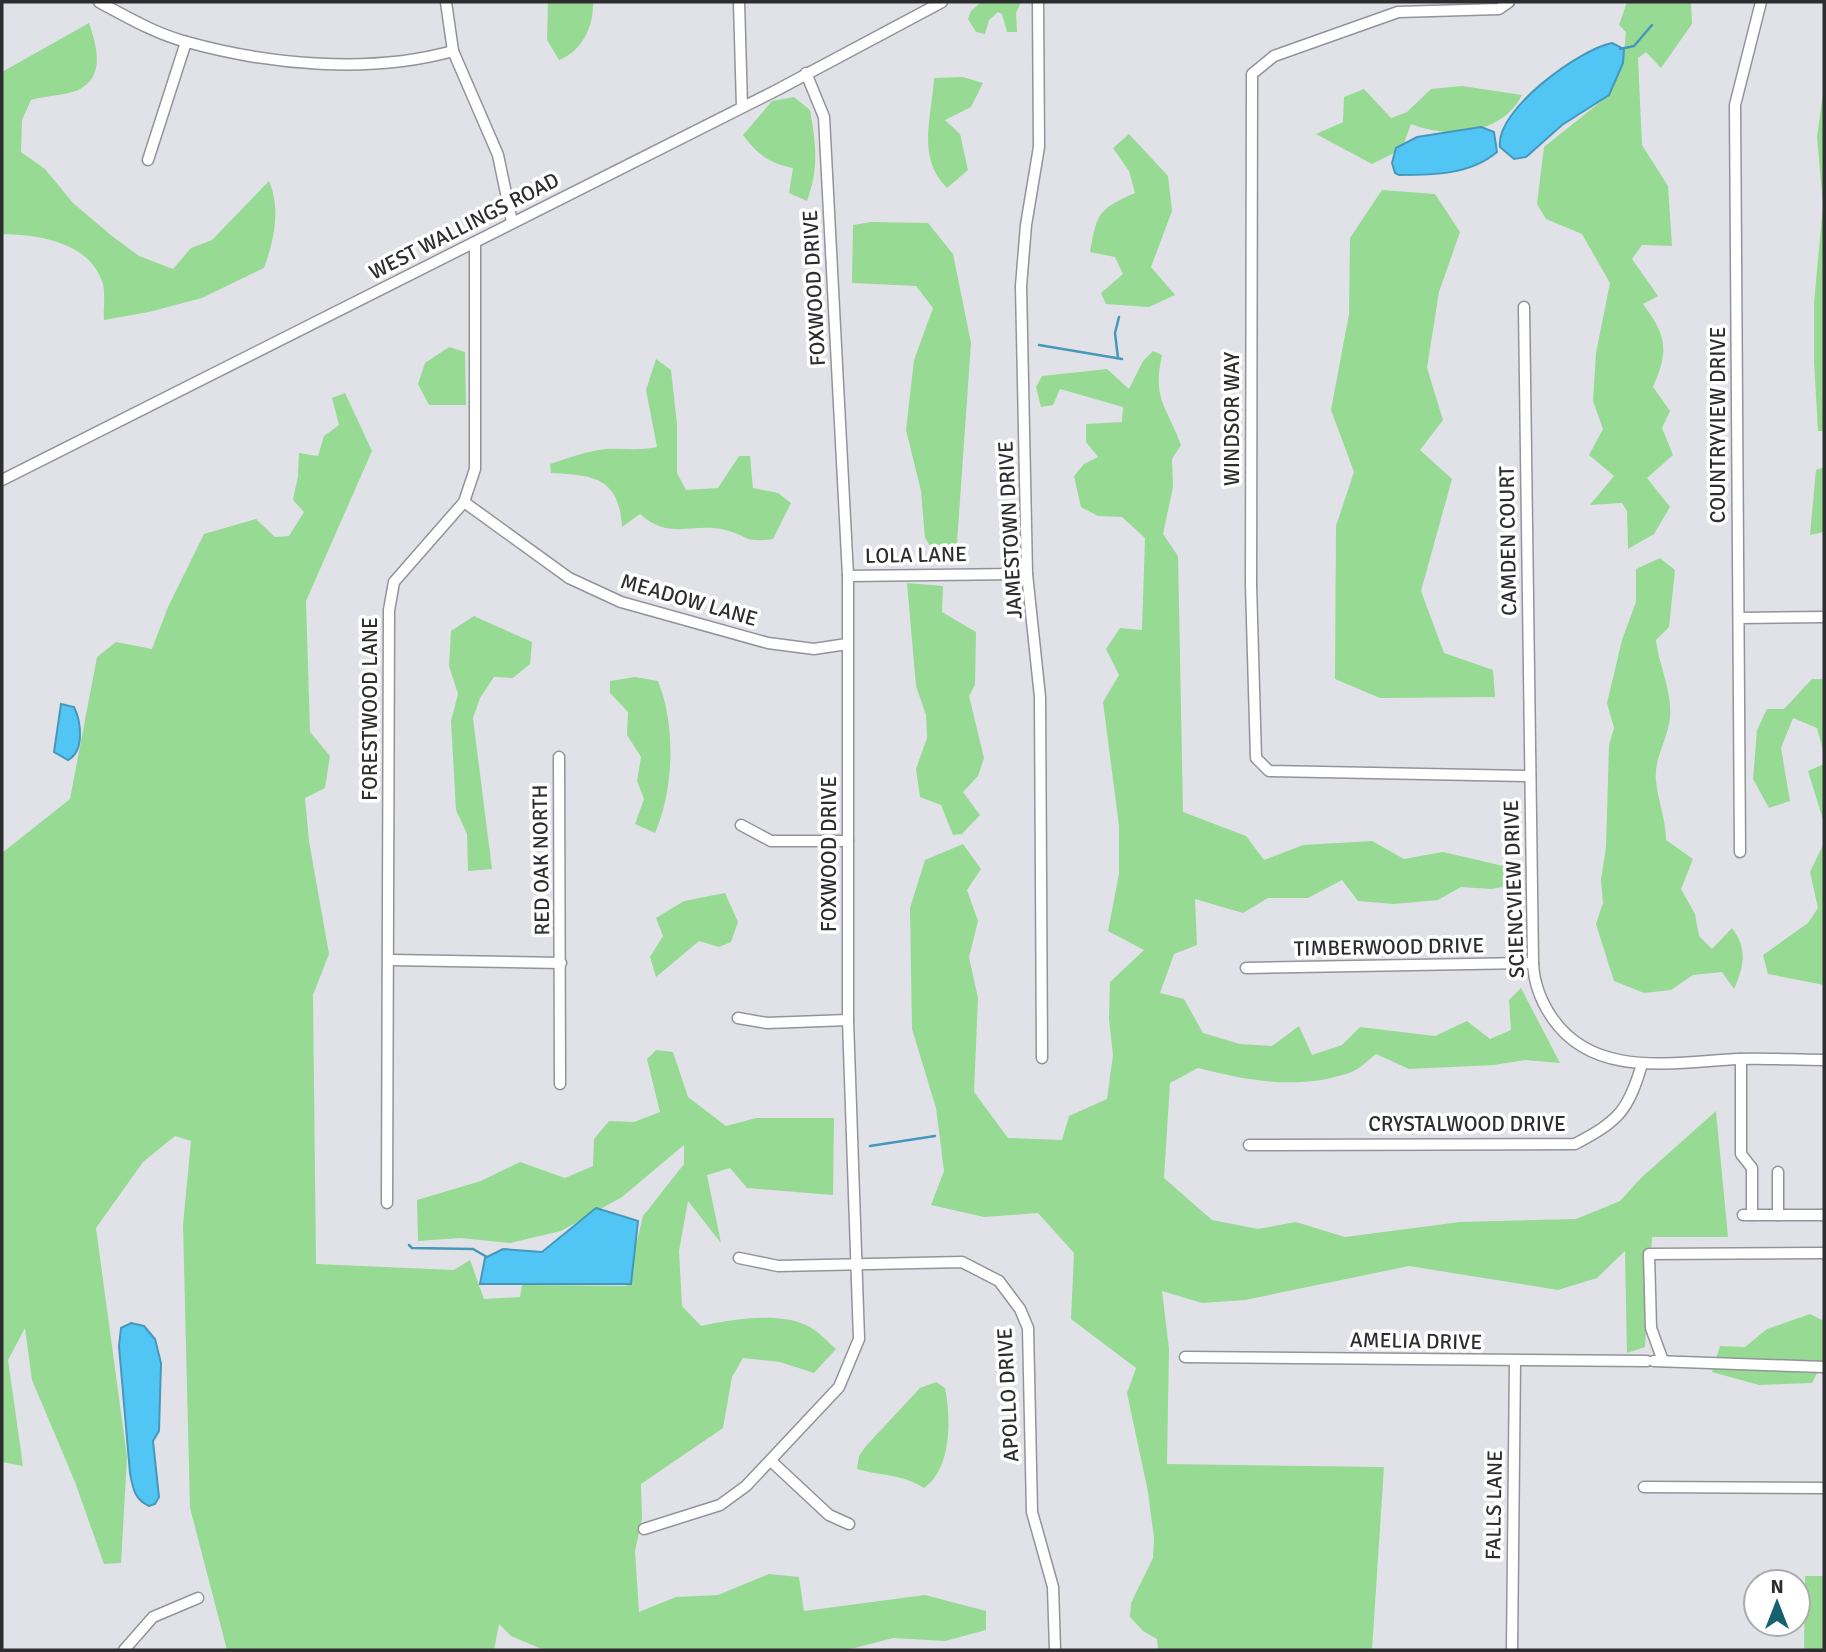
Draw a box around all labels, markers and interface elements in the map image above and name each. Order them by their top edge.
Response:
street label: WEST WALLINGS ROAD [365,167,563,285]
street label: FOXWOOD DRIVE [797,209,831,367]
street label: COUNTRYVIEW DRIVE [1705,327,1731,523]
street label: WINDSOR WAY [1219,352,1245,486]
street label: JAMESTOWN DRIVE [992,440,1028,620]
street label: CAMDEN COURT [1494,465,1522,616]
street label: LOLA LANE [865,541,967,569]
street label: MEADOW LANE [618,568,760,632]
street label: FORESTWOOD LANE [357,617,383,801]
street label: FOXWOOD DRIVE [816,776,842,932]
street label: RED OAK NORTH [527,784,555,936]
street label: SCIENCVIEW DRIVE [1498,799,1530,979]
street label: TIMBERWOOD DRIVE [1294,932,1484,962]
street label: CRYSTALWOOD DRIVE [1368,1111,1566,1137]
street label: APOLLO DRIVE [991,1327,1025,1463]
street label: AMELIA DRIVE [1350,1327,1482,1355]
street label: FALLS LANE [1480,1450,1508,1560]
north arrow [1742,1568,1812,1638]
text: N [1770,1575,1784,1599]

